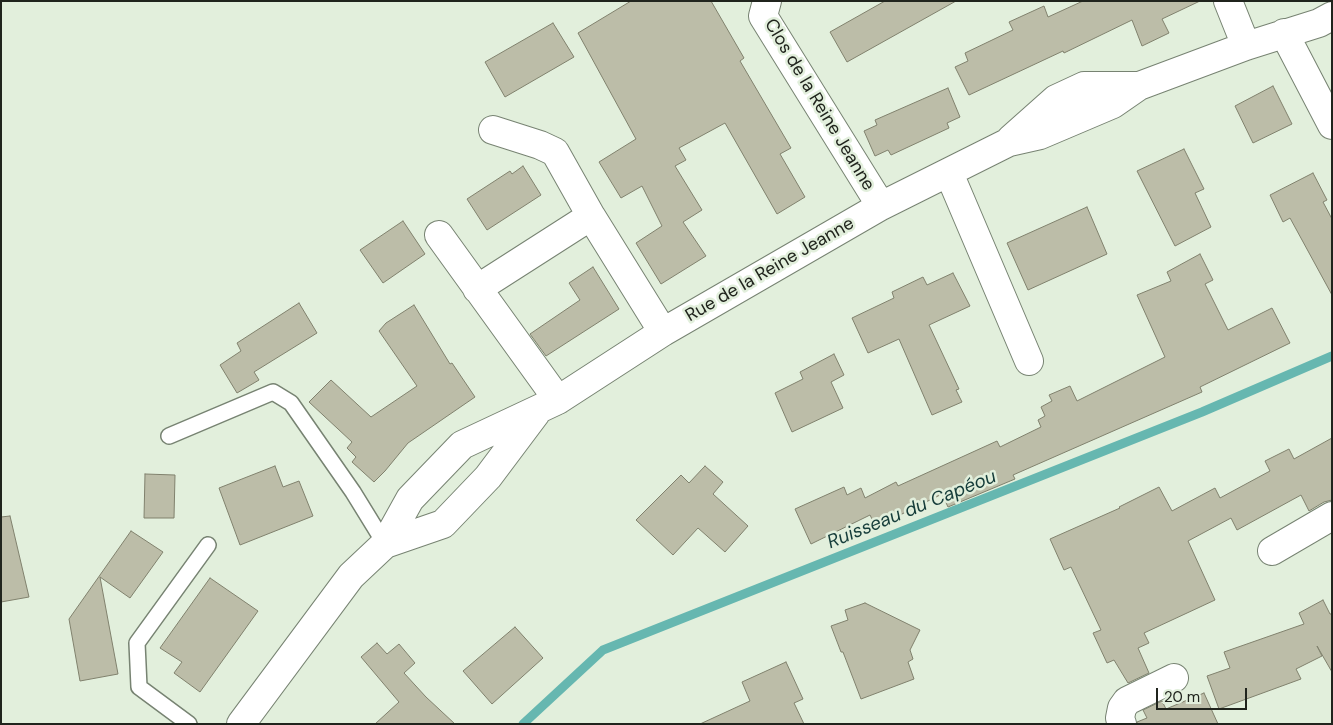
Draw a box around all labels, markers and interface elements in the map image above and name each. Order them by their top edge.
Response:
street label: Clos de la Reine Jeanne [759,15,879,195]
street label: Rue de la Reine Jeanne [682,213,858,327]
water label: Ruisseau du Capéou [824,466,1000,554]
scale bar [1158,678,1249,710]
text: 20 m [1164,687,1200,707]

